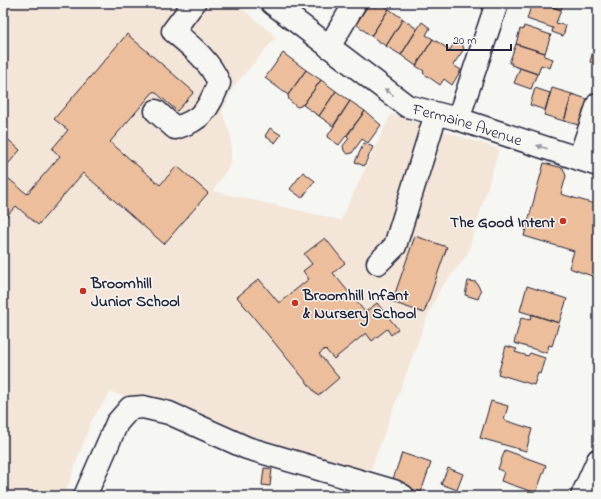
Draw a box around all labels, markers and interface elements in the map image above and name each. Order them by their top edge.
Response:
scale bar [447,26,511,52]
text: 20 m [453,32,476,50]
one-way arrow [384,88,395,97]
street label: Fermaine Avenue [409,98,526,154]
one-way arrow [536,144,548,150]
place label: The Good Intent [450,211,556,235]
marker: The Good Intent [558,216,568,226]
place label: Broomhill Junior School [90,272,180,314]
place label: Broomhill Infant & Nursery School [302,284,416,327]
marker: Broomhill Junior School [78,286,88,296]
marker: Broomhill Infant & Nursery School [290,298,300,308]

